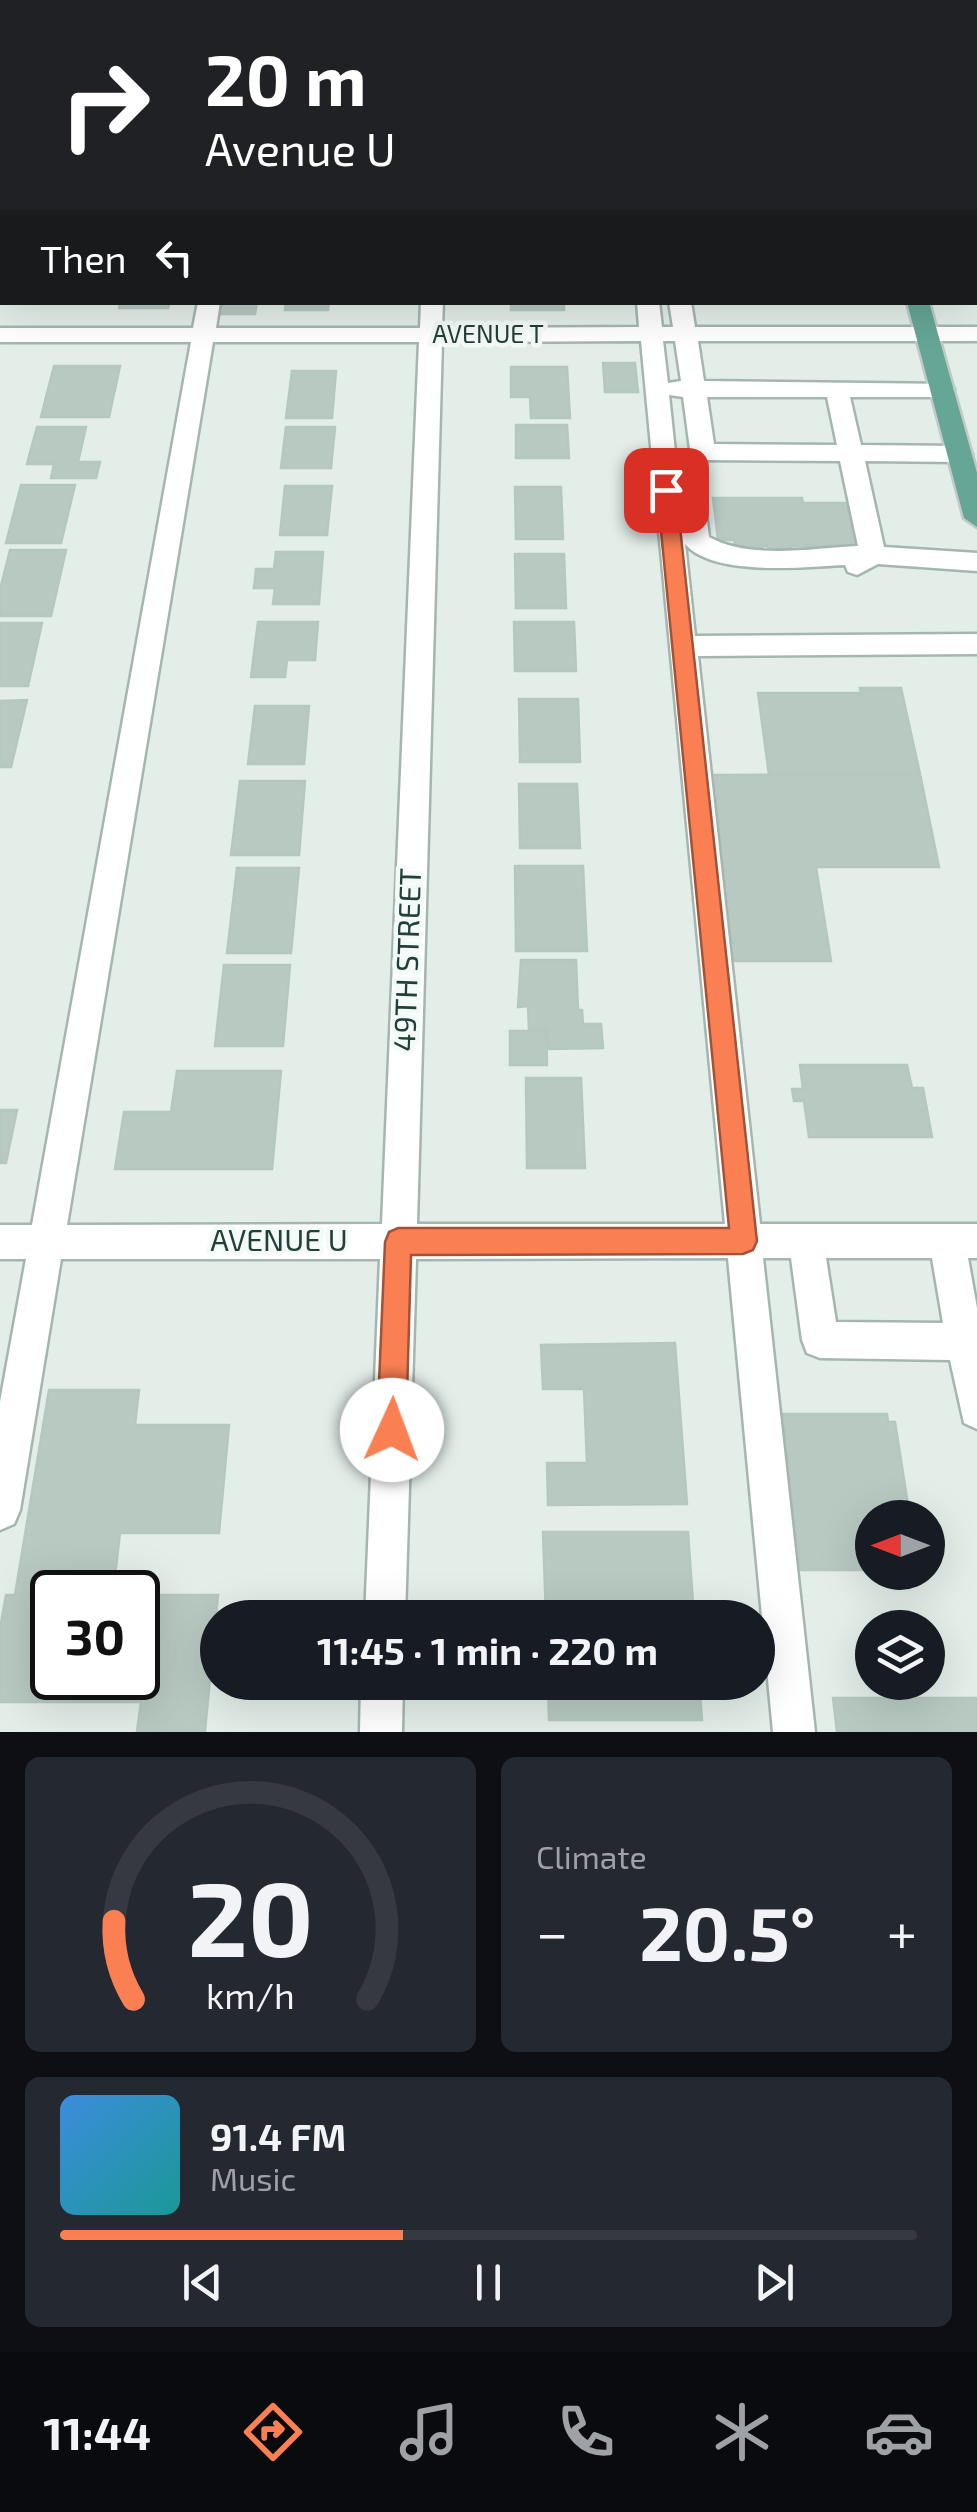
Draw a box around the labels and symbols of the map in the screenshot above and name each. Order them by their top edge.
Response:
street label: AVENUE T [432,318,544,348]
pin [624,448,709,533]
street label: 49TH STREET [385,868,427,1052]
street label: AVENUE U [210,1221,348,1257]
position arrow [340,1378,444,1482]
north arrow [855,1500,945,1590]
speed limit sign: 30 [30,1570,160,1700]

